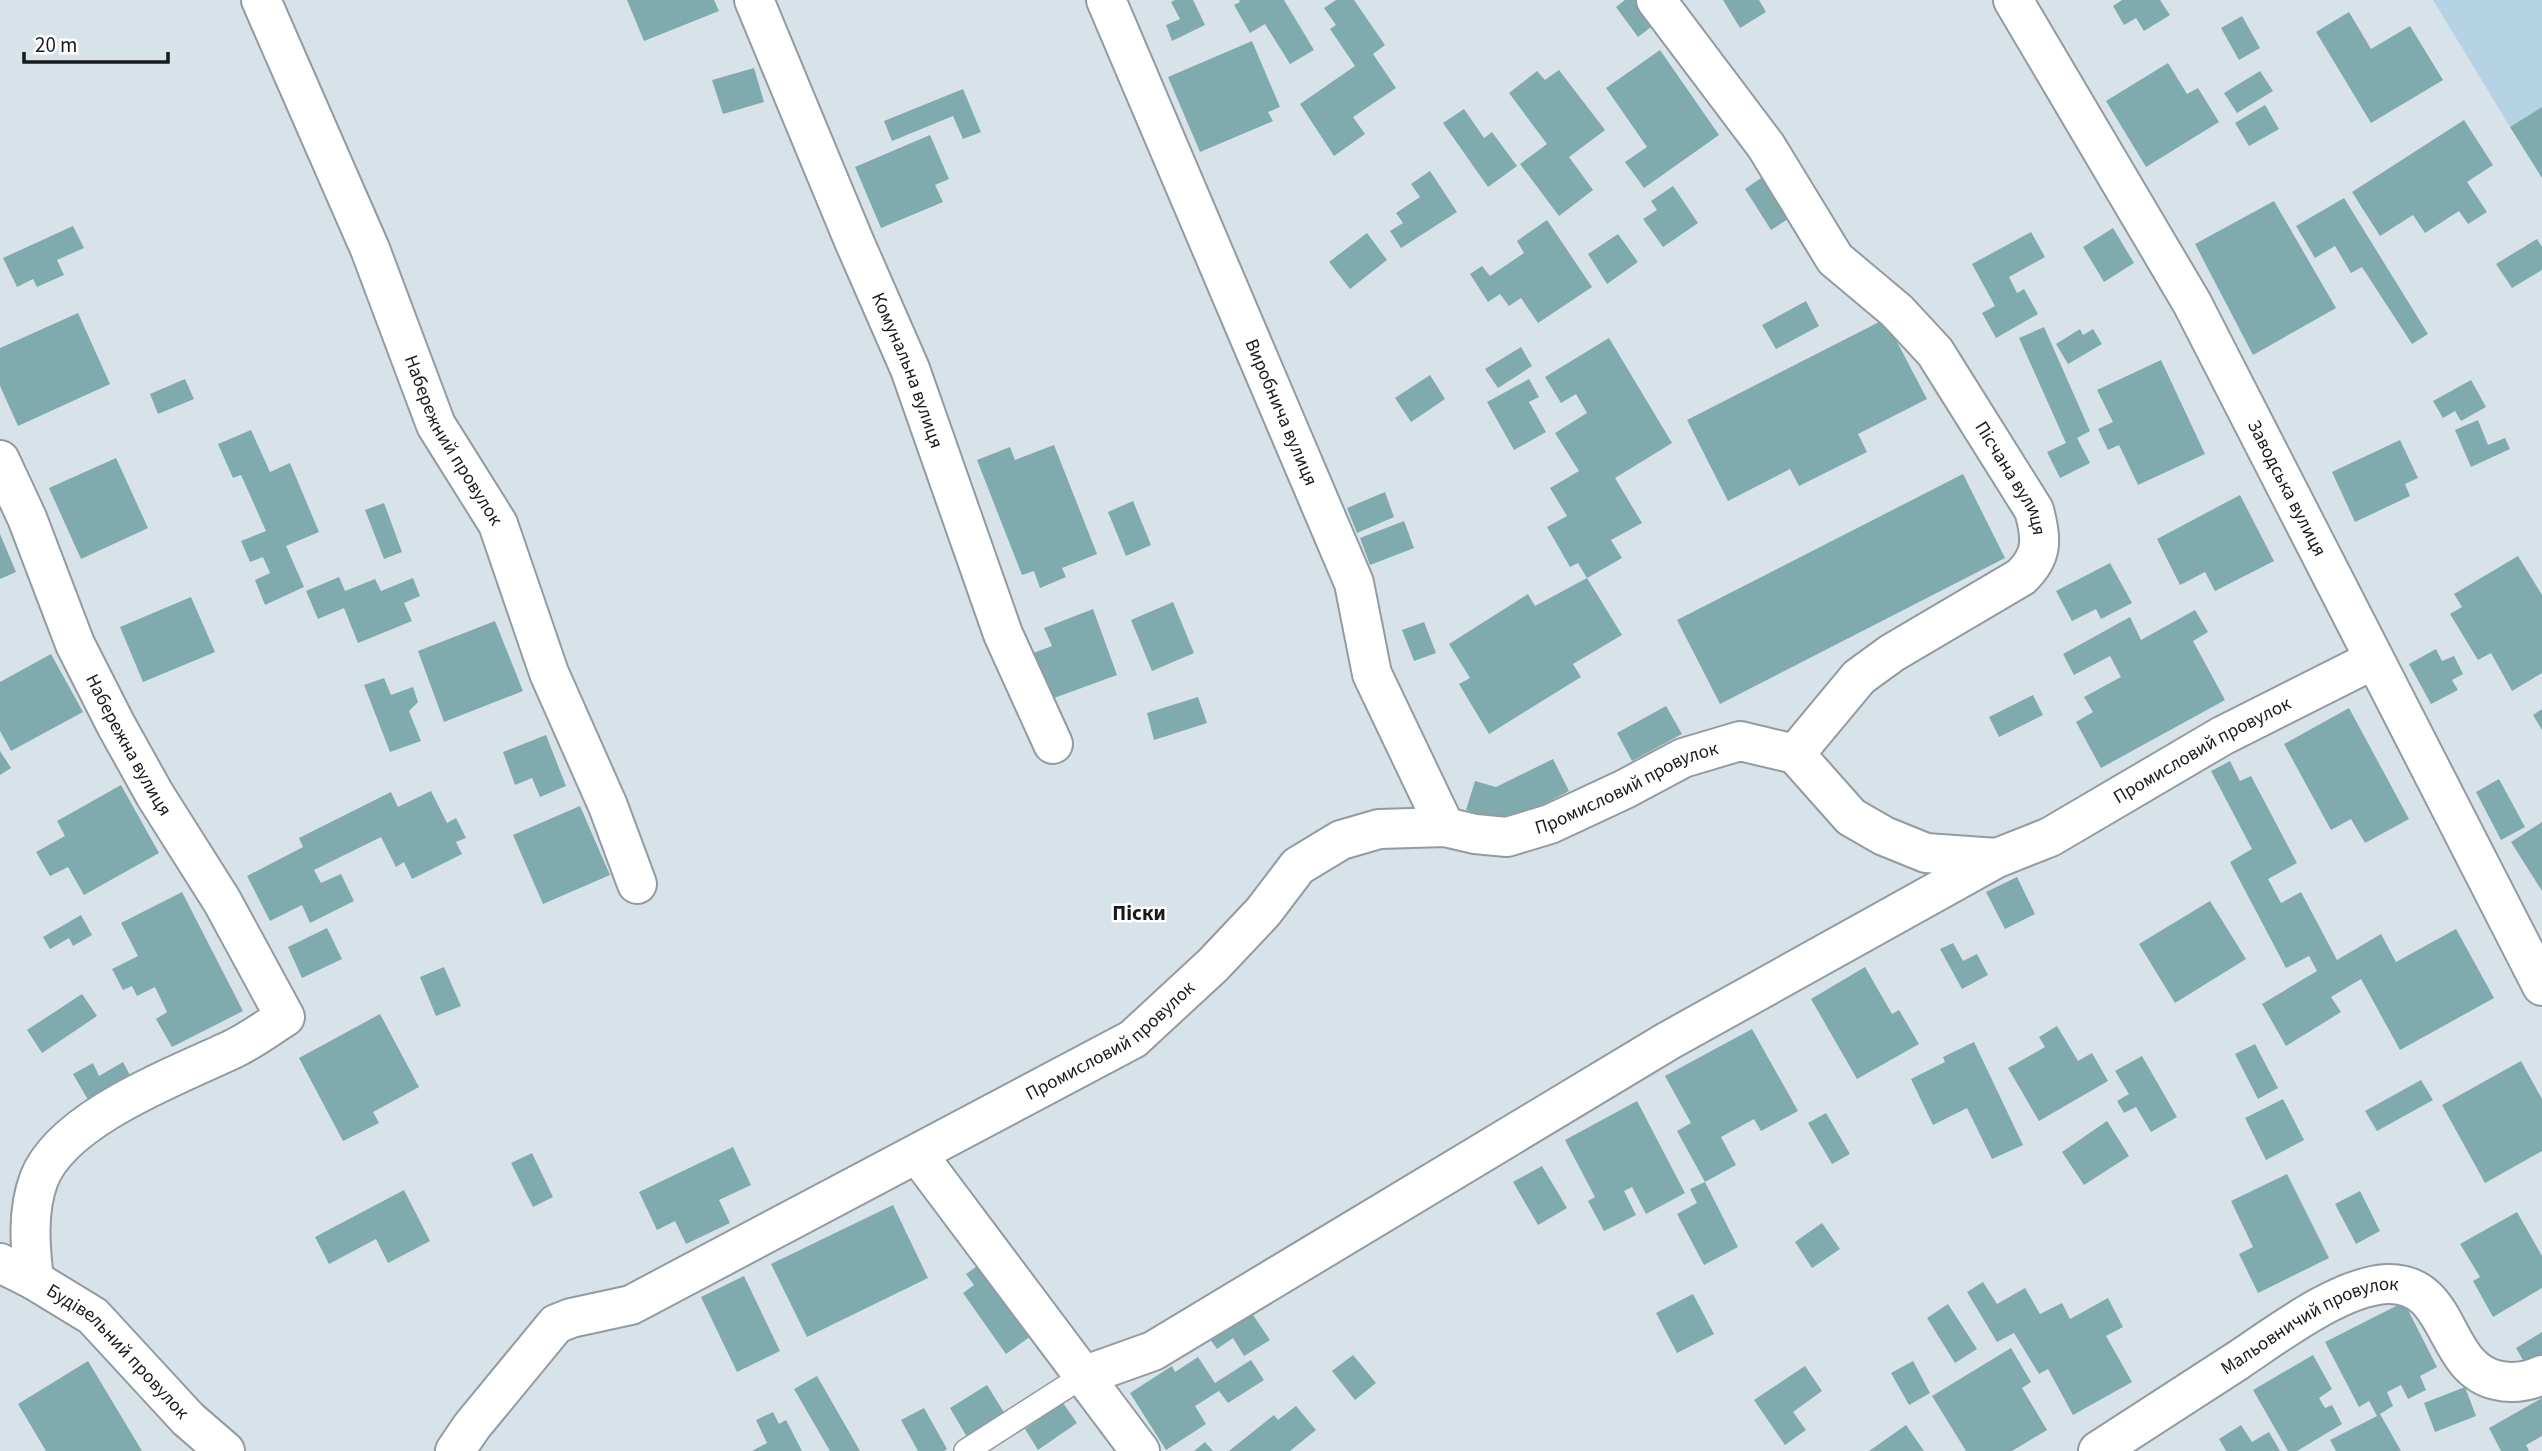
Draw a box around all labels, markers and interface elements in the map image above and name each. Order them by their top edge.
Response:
scale bar [24,21,168,65]
text: 20 m [35,30,77,60]
street label: Комунальна вулиця [865,288,950,452]
street label: Виробнича вулиця [1238,335,1325,490]
street label: Набережний провулок [397,351,510,531]
street label: Заводська вулиця [2241,415,2333,561]
street label: Пісчана вулиця [1968,416,2053,537]
street label: Набережна вулиця [79,669,178,821]
street label: Промисловий провулок [2108,690,2296,811]
street label: Промисловий провулок [1532,735,1722,841]
district label: Піски [1112,898,1166,928]
street label: Промисловий провулок [1021,974,1201,1107]
street label: Мальовничий провулок [2215,1270,2400,1382]
street label: Будівельний провулок [41,1277,196,1426]

